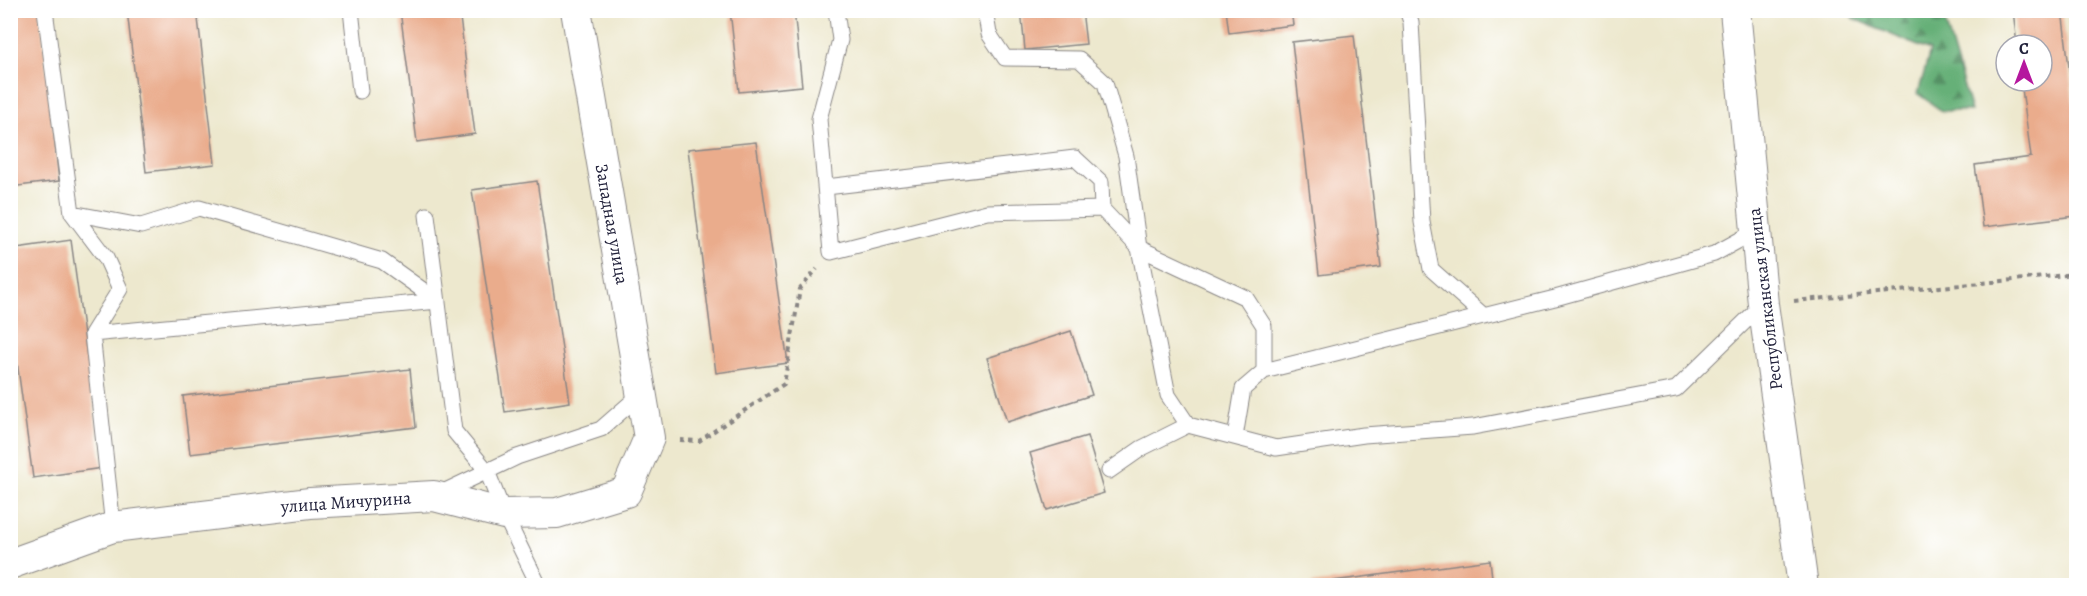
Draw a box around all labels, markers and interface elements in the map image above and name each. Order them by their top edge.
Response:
north arrow [1994,33,2054,93]
text: С [2019,38,2029,60]
street label: Западная улица [590,162,635,287]
street label: Республиканская улица [1742,206,1788,392]
street label: улица Мичурина [279,485,413,519]

